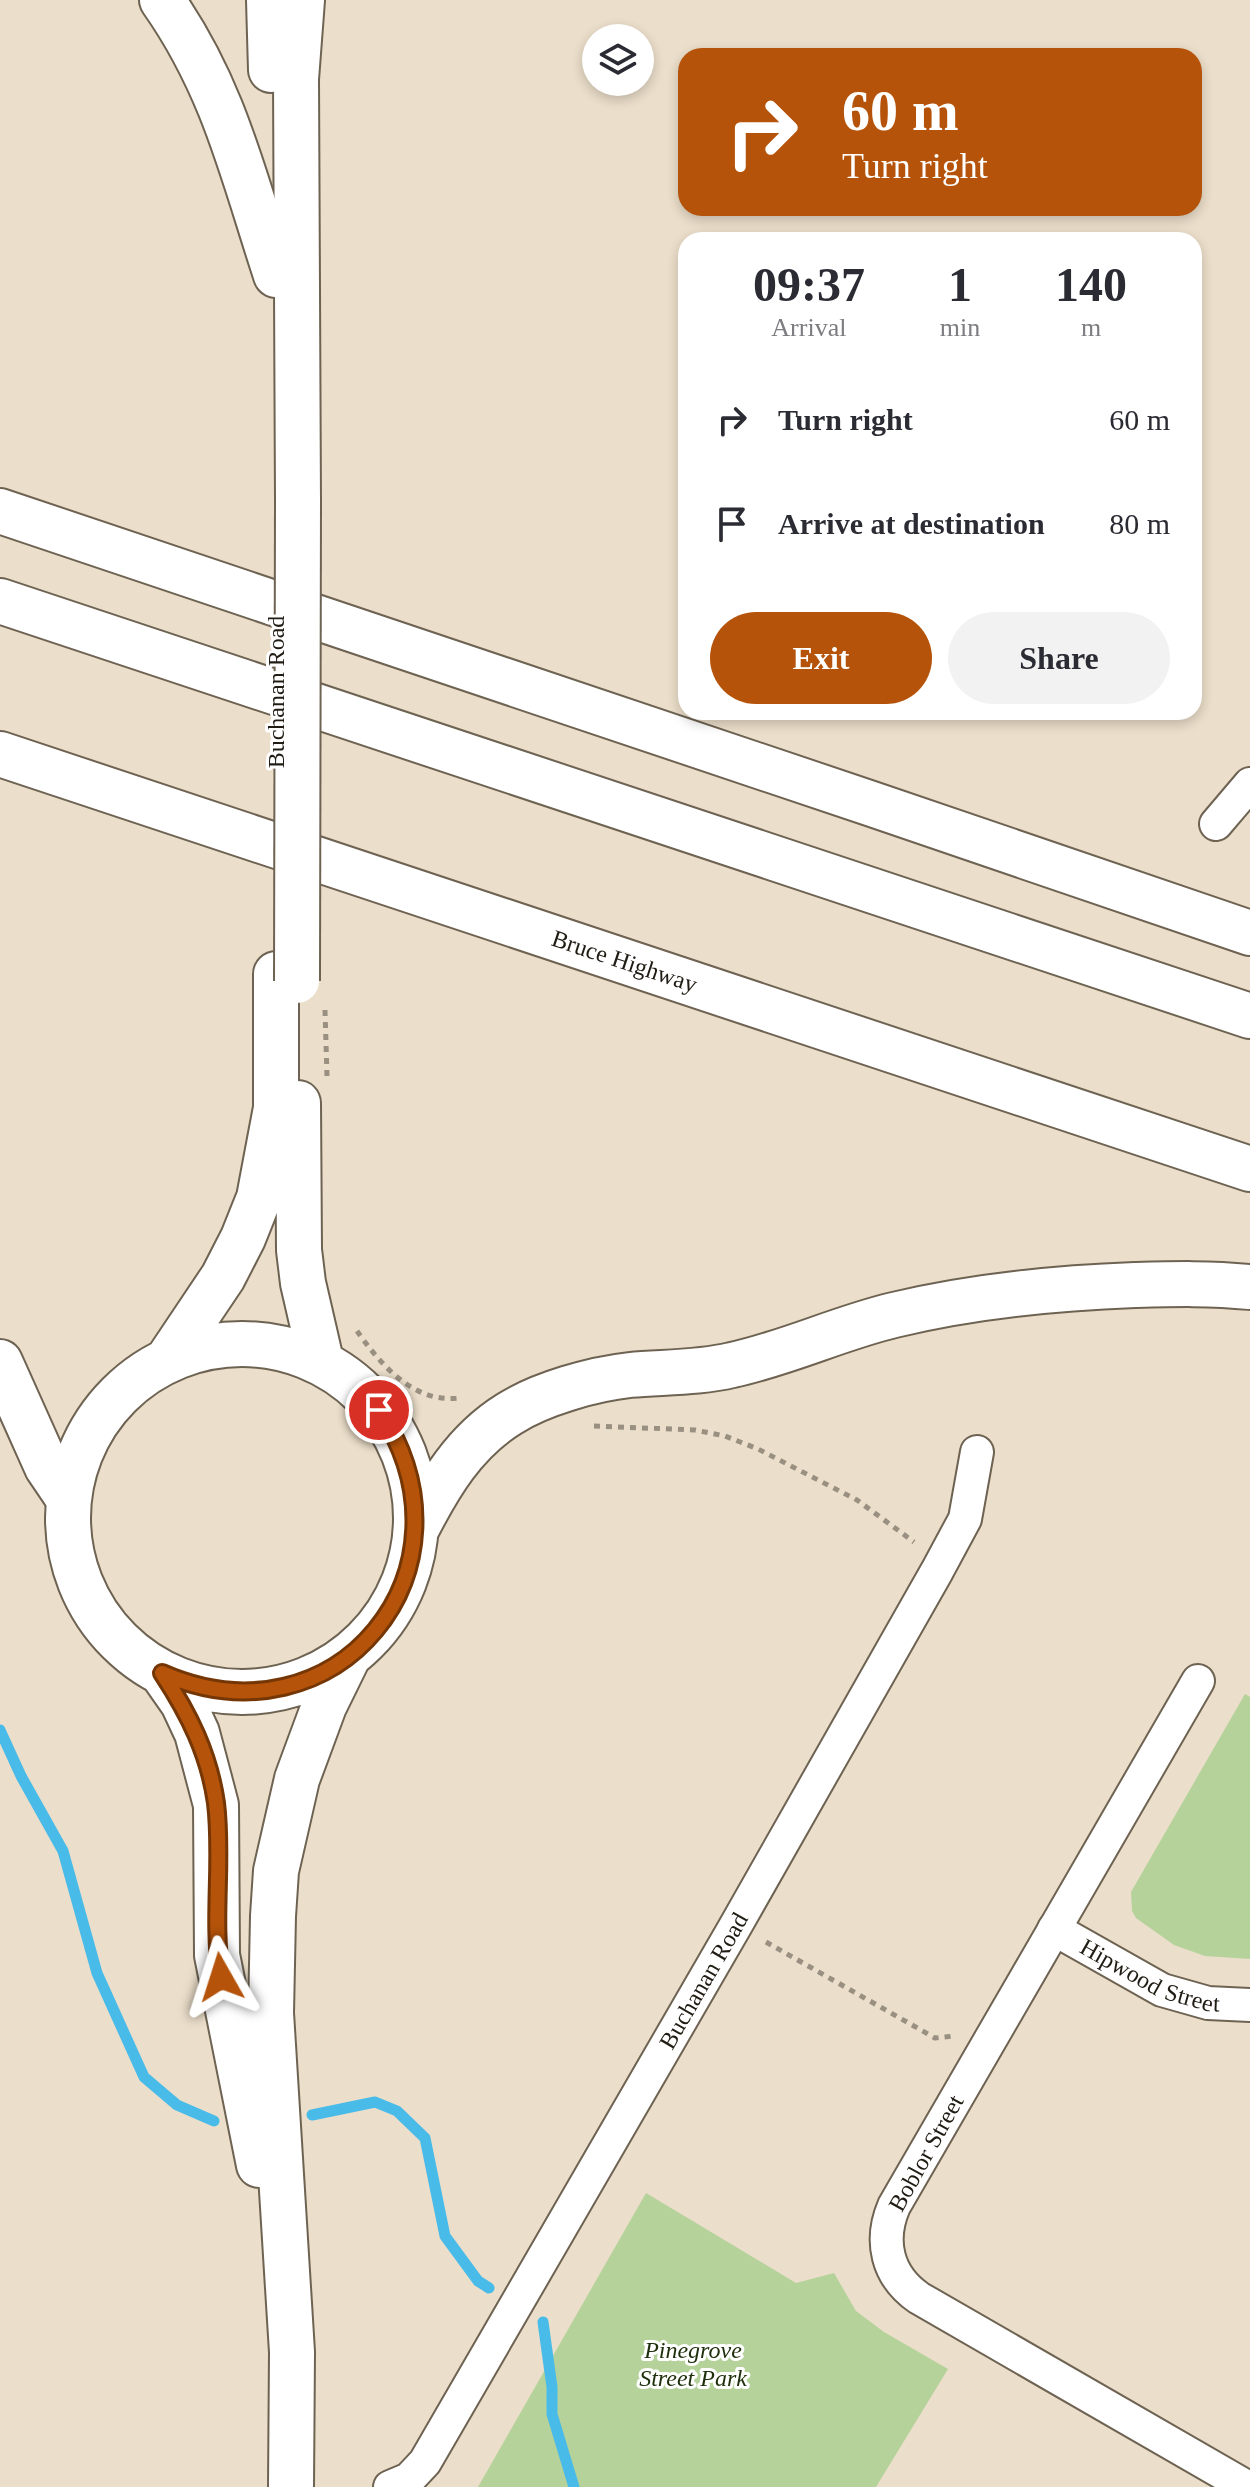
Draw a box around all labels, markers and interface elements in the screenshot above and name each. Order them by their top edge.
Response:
map controls [582,24,654,96]
button: layers [582,24,654,96]
icon: right [710,80,814,184]
text: 60 m [842,80,959,142]
text: Turn right [842,146,988,186]
text: 09:37 [753,258,865,311]
text: 1 [948,258,972,311]
text: 140 [1055,258,1127,311]
text: Arrival [771,313,846,342]
text: min [940,313,980,342]
text: m [1081,313,1101,342]
icon: right [710,398,754,442]
text: Turn right [778,403,913,436]
text: 60 m [1109,403,1170,436]
icon: arrive [710,502,754,546]
text: Arrive at destination [778,507,1045,540]
text: 80 m [1109,507,1170,540]
button: Exit [710,612,932,704]
button: Share [948,612,1170,704]
street label: Buchanan Road [263,616,289,768]
street label: Bruce Highway [549,925,700,998]
pin [345,1376,413,1444]
icon: arrive [357,1388,401,1432]
street label: Buchanan Road [654,1908,753,2053]
street label: Hipwood Street [1076,1934,1221,2017]
position arrow [179,1935,263,2019]
street label: Boblor Street [883,2090,969,2216]
park label: Pinegrove Street Park [639,2337,747,2391]

